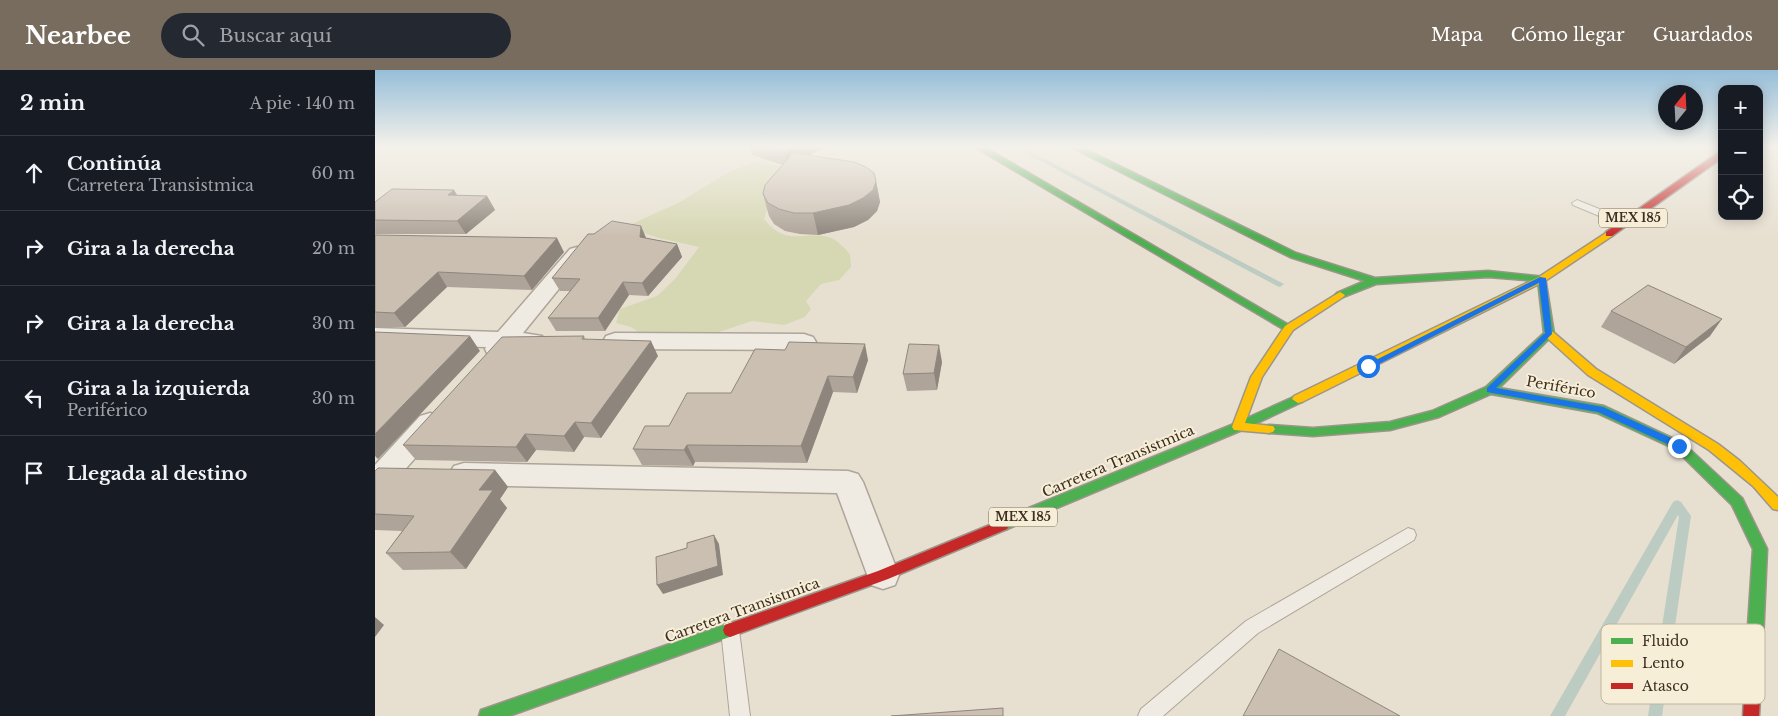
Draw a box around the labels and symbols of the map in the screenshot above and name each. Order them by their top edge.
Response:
north arrow [1658,85,1703,130]
road number: MEX 185 [1599,208,1667,228]
route start [1357,355,1380,378]
street label: Periférico [1525,372,1597,402]
street label: Carretera Transistmica [1039,421,1197,501]
route end [1668,435,1691,458]
road number: MEX 185 [989,508,1057,527]
street label: Carretera Transistmica [662,573,822,646]
legend [1601,624,1765,704]
text: Fluido [1642,632,1689,650]
text: Lento [1642,654,1684,672]
text: Atasco [1641,677,1689,695]

